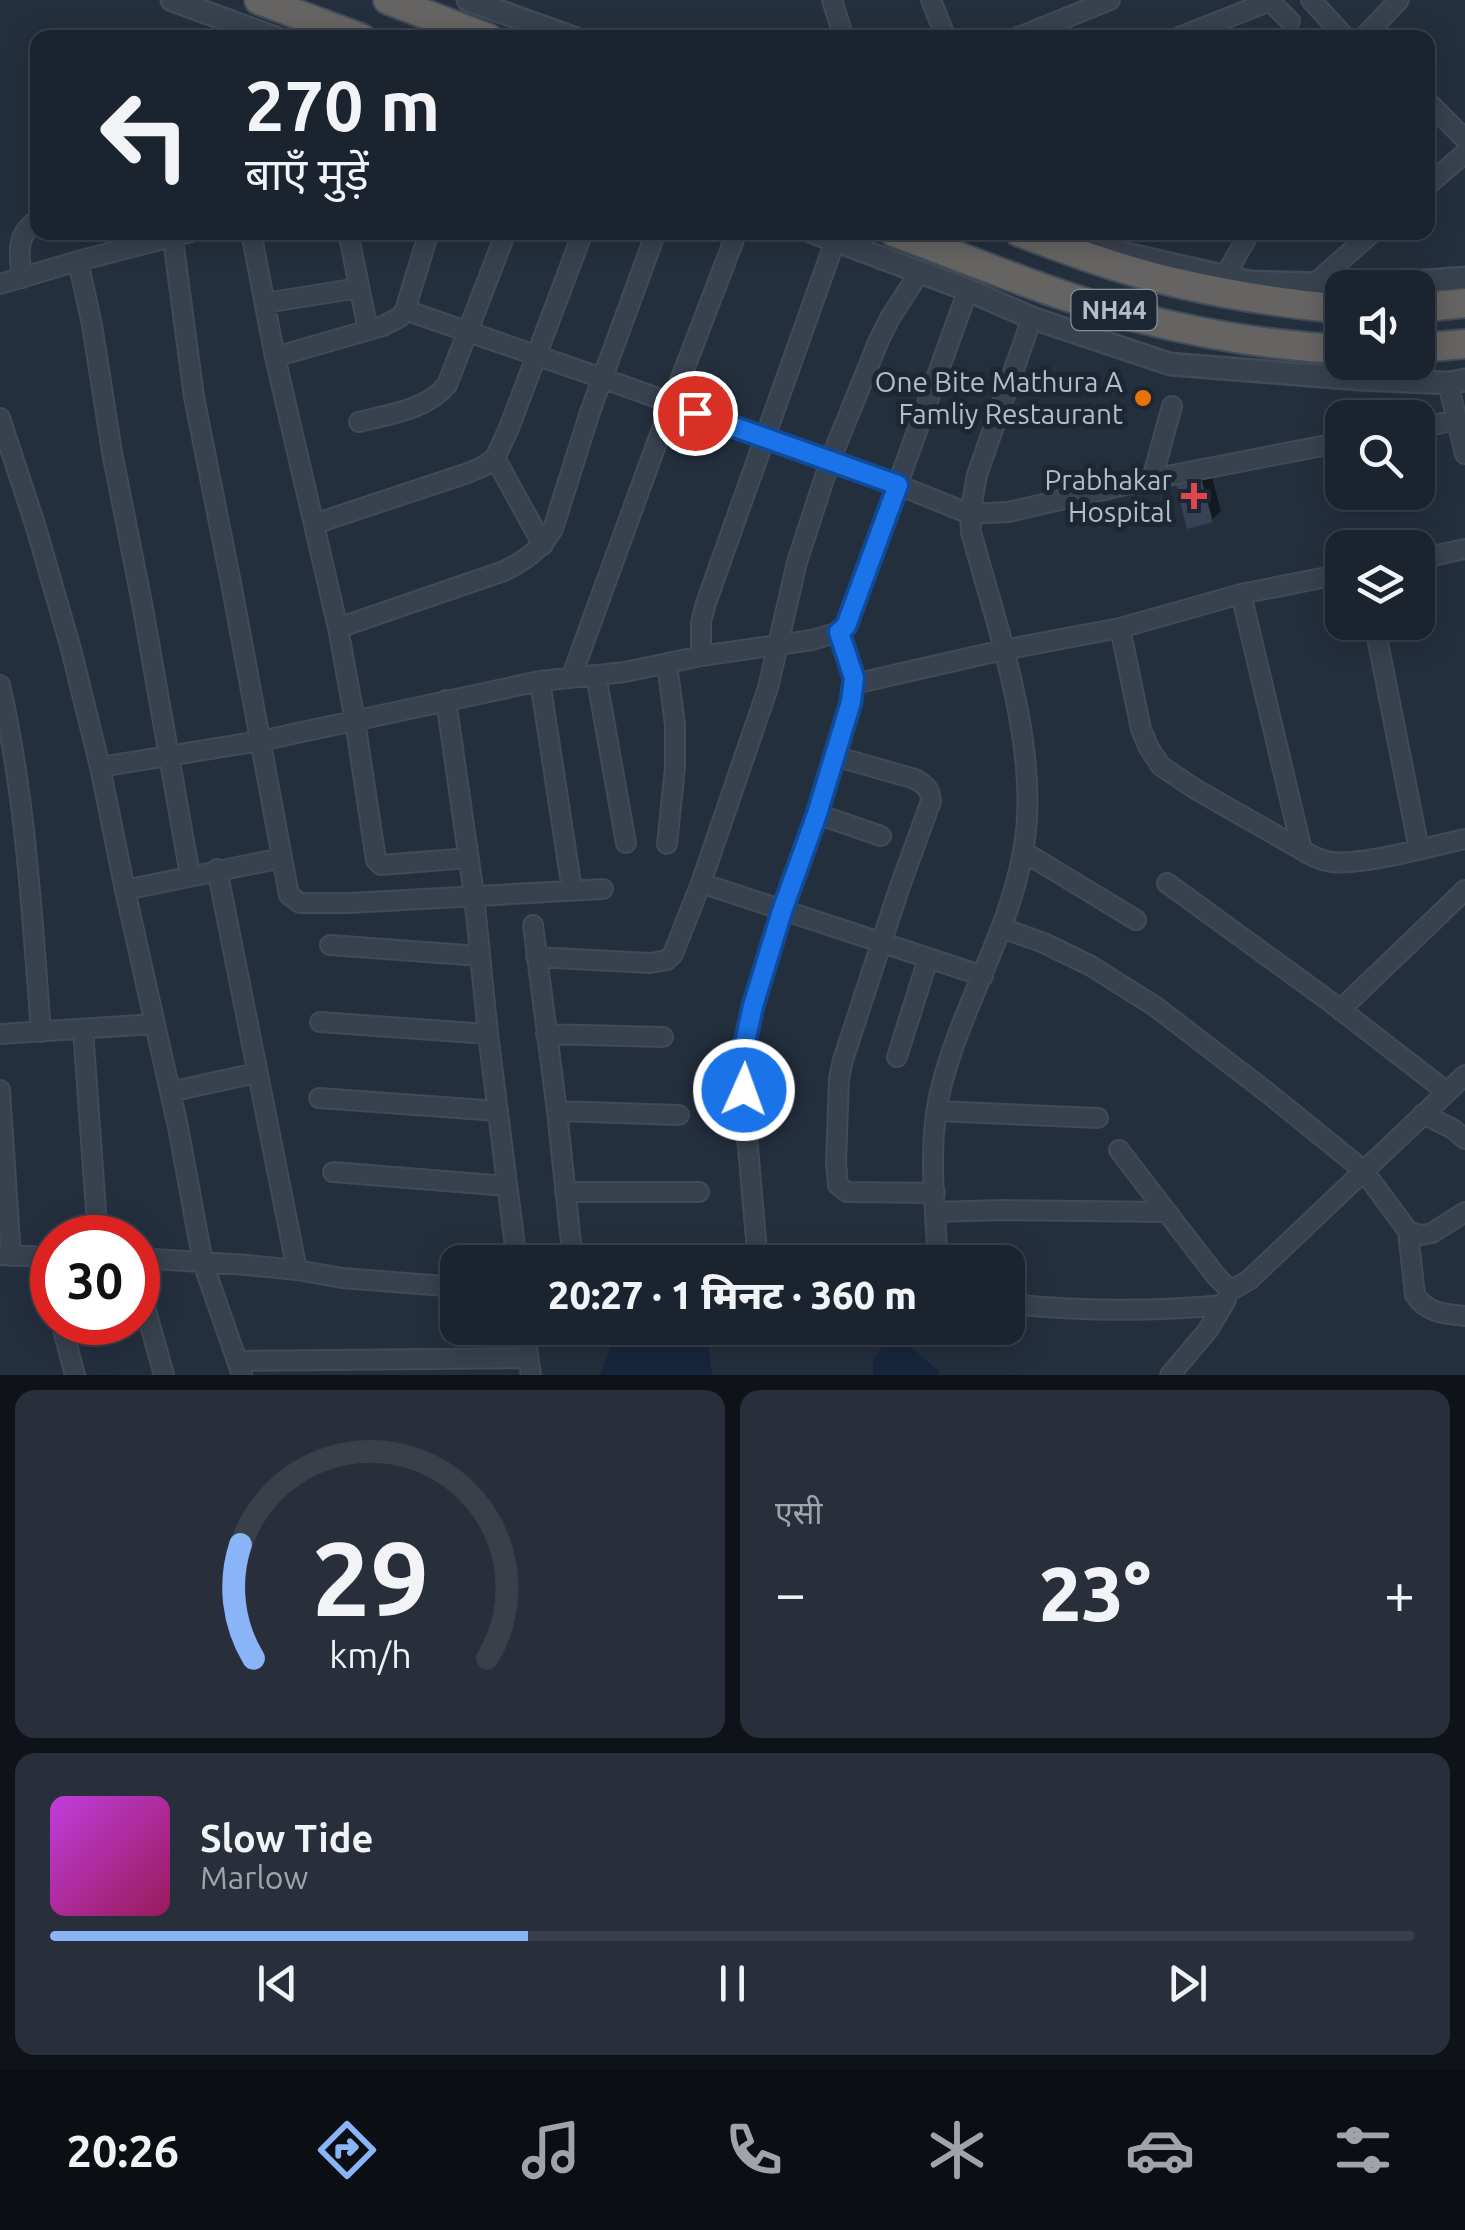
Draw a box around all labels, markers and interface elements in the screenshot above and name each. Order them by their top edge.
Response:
text: 270 m [245,66,440,144]
icon: left [80,70,210,200]
text: बाएँ मुड़ें [245,148,369,199]
map controls [1325,270,1435,640]
button: sound [1325,270,1435,380]
road number: NH44 [1072,290,1156,330]
place label: One Bite Mathura A Famliy Restaurant [875,366,1123,429]
pin [653,371,738,456]
icon: arrive [668,386,723,441]
marker: One Bite Mathura A Famliy Restaurant [1132,387,1154,409]
button: search [1325,400,1435,510]
place label: Prabhakar Hospital [1044,464,1172,527]
marker: Prabhakar Hospital [1181,483,1207,509]
button: layers [1325,530,1435,640]
position arrow [692,1038,796,1142]
speed limit sign: 30 [30,1215,160,1345]
text: 20:27 · 1 मिनट · 360 m [548,1274,917,1316]
text: एसी [775,1494,823,1530]
text: 29 [311,1519,429,1636]
text: 23° [1039,1551,1151,1635]
text: − [775,1562,806,1623]
text: + [1384,1562,1415,1623]
text: km/h [329,1635,411,1675]
text: Slow Tide [200,1817,373,1859]
text: Marlow [200,1859,308,1895]
icon: previous [250,1956,305,2011]
icon: pause [705,1956,760,2011]
icon: next [1160,1956,1215,2011]
icon: directions [312,2115,382,2185]
icon: music [516,2115,586,2185]
icon: phone [719,2115,789,2185]
icon: climate [922,2115,992,2185]
icon: car [1125,2115,1195,2185]
icon: filters [1328,2115,1398,2185]
text: 20:26 [67,2125,179,2176]

